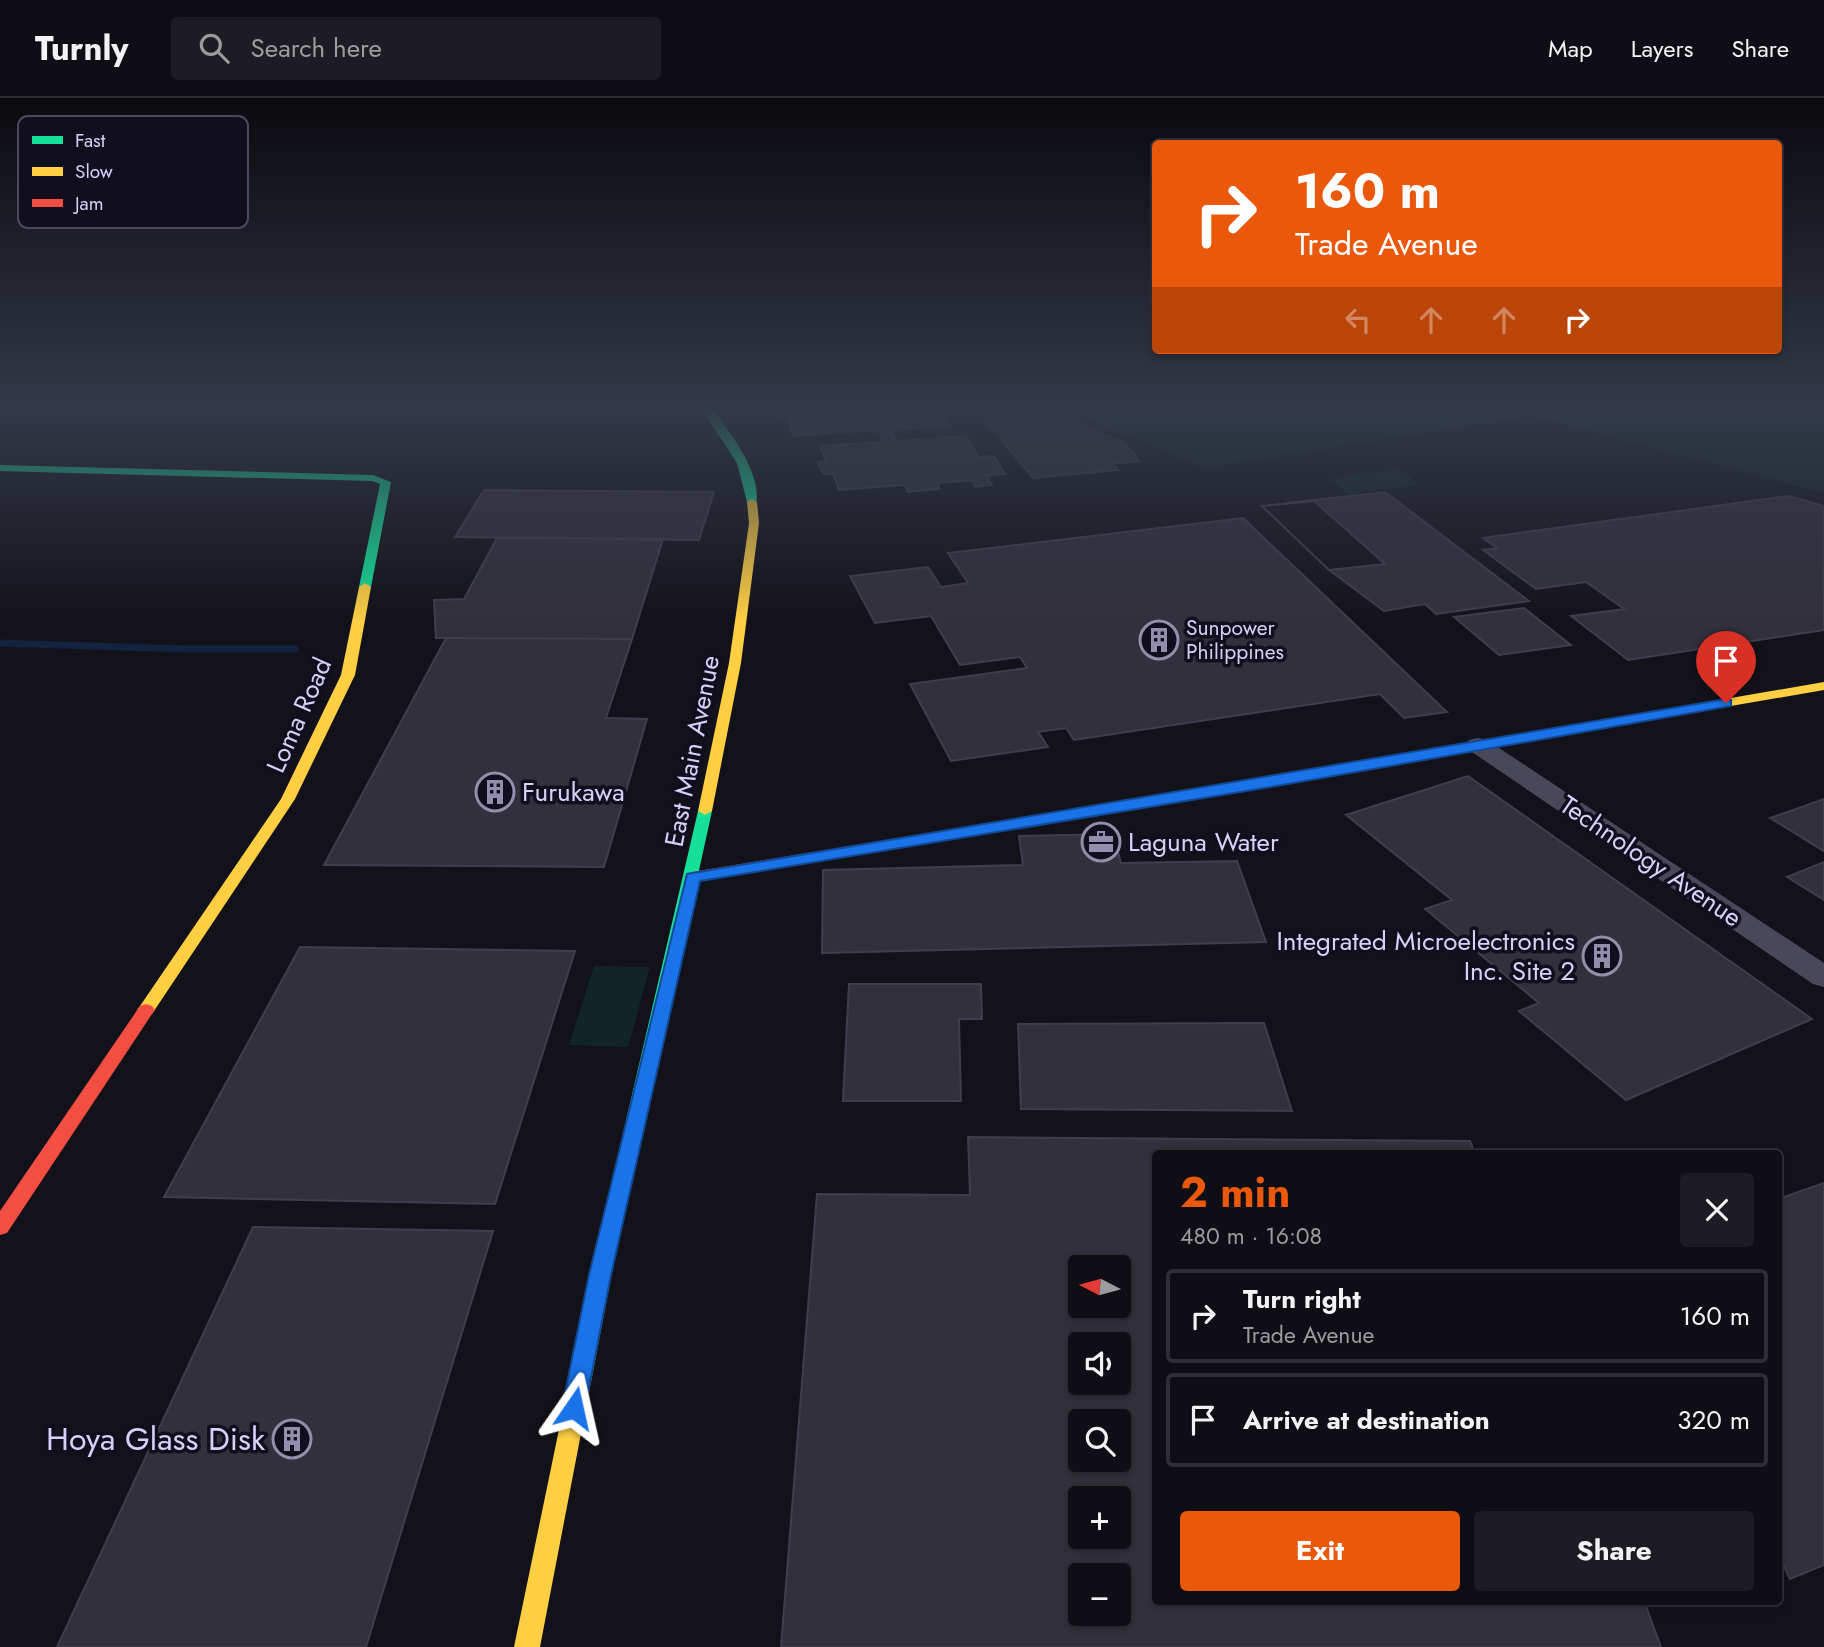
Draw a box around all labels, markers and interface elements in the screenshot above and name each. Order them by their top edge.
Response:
search box [171,17,661,80]
text: Turnly [35,25,129,72]
icon: search [195,29,233,67]
text: Search here [251,29,382,67]
text: Map [1548,31,1593,66]
text: Layers [1631,31,1693,66]
text: Share [1731,31,1789,66]
legend [18,116,248,228]
text: Fast [75,127,106,154]
text: 160 m [1295,156,1440,226]
text: Slow [75,158,113,185]
icon: right [1180,168,1271,259]
text: Jam [72,190,104,217]
text: Trade Avenue [1295,221,1478,267]
icon: left [1339,301,1377,339]
icon: ahead [1412,301,1450,339]
icon: ahead [1485,301,1523,339]
icon: right [1558,301,1596,339]
place label: Sunpower Philippines [1186,613,1284,667]
building icon: Sunpower Philippines [1138,619,1180,661]
pin [1696,631,1756,703]
icon: arrive [1707,642,1745,680]
street label: Loma Road [257,651,341,779]
street label: East Main Avenue [655,652,729,850]
building icon: Furukawa [474,771,516,813]
place label: Furukawa [522,773,625,811]
street label: Technology Avenue [1552,786,1750,936]
office icon: Laguna Water [1080,821,1122,863]
place label: Laguna Water [1128,823,1279,861]
place label: Integrated Microelectronics Inc. Site 2 [1276,922,1575,990]
building icon: Integrated Microelectronics Inc. Site 2 [1581,935,1623,977]
text: 2 min [1180,1162,1290,1223]
button: close [1680,1173,1754,1247]
text: 480 m · 16:08 [1180,1219,1322,1253]
north arrow [1068,1255,1130,1318]
map controls [1068,1255,1131,1626]
text: Turn right [1243,1280,1361,1318]
icon: right [1184,1297,1222,1335]
text: 160 m [1680,1297,1750,1335]
text: Trade Avenue [1243,1318,1374,1352]
button: sound [1068,1332,1131,1395]
position arrow [537,1371,611,1445]
icon: arrive [1184,1401,1222,1439]
text: Arrive at destination [1243,1401,1490,1439]
text: 320 m [1677,1401,1750,1439]
button: search [1068,1409,1131,1472]
place label: Hoya Glass Disk [46,1416,266,1462]
building icon: Hoya Glass Disk [271,1418,313,1460]
button: + [1068,1486,1131,1549]
button: Exit [1180,1511,1460,1591]
button: Share [1474,1511,1754,1591]
button: − [1068,1563,1131,1626]

